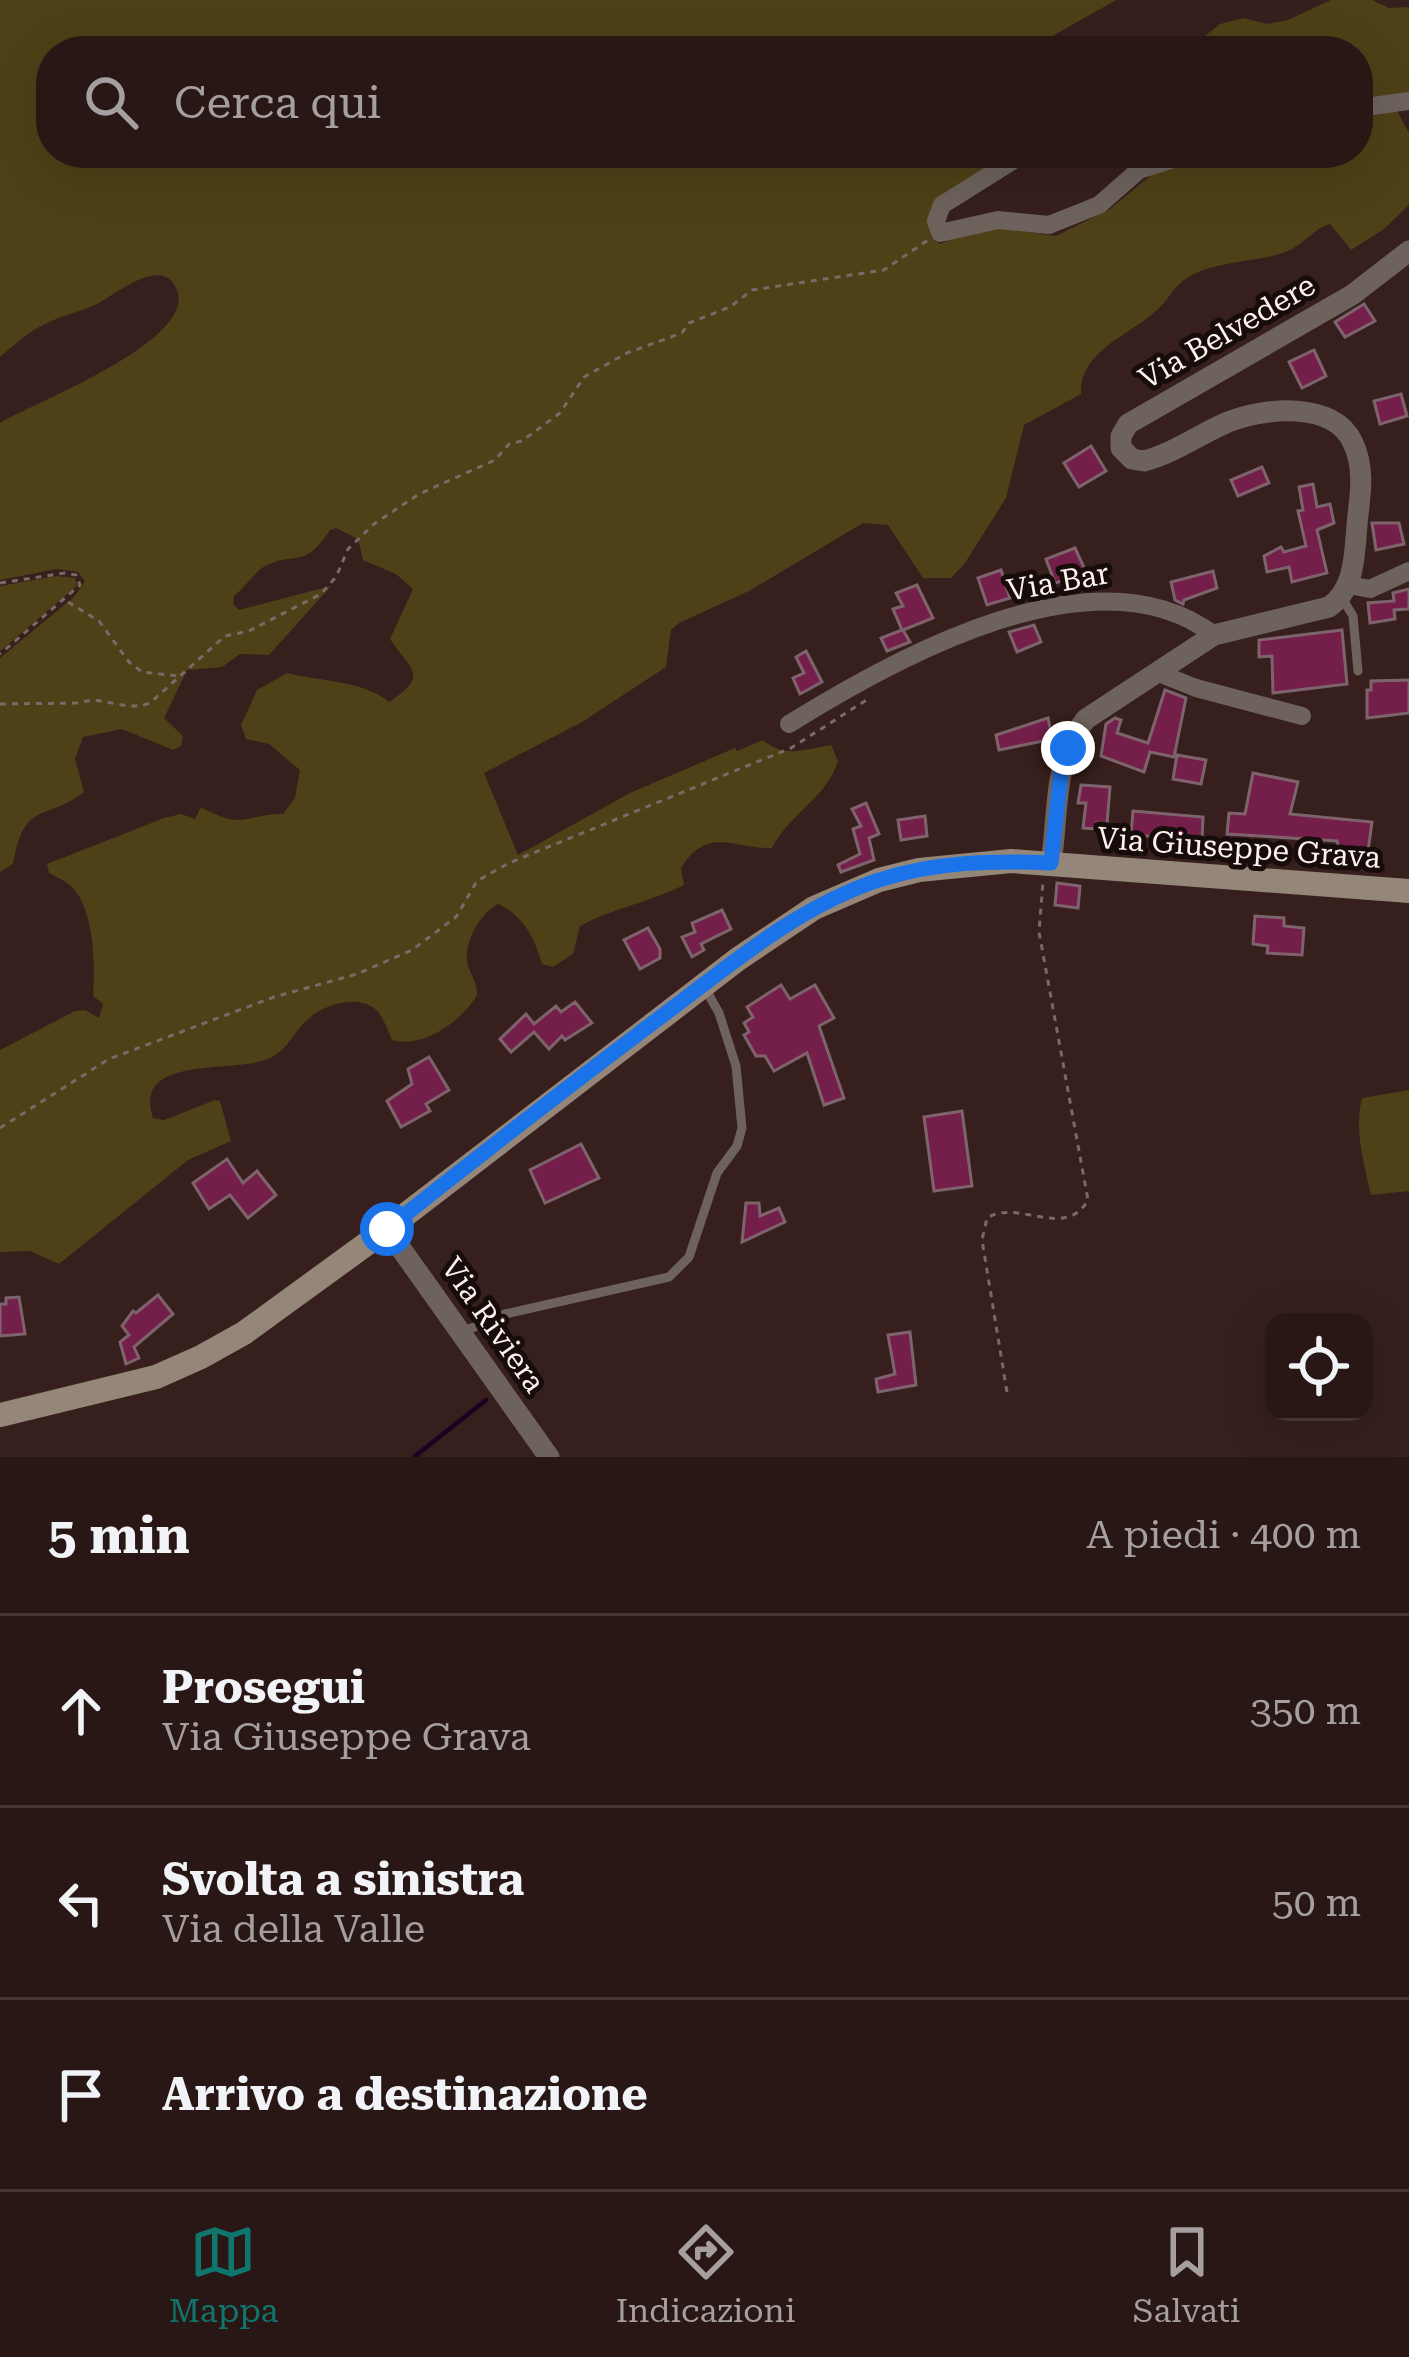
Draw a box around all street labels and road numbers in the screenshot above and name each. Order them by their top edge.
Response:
street label: Via Belvedere [1132,267,1321,396]
street label: Via Bar [1004,555,1112,608]
street label: Via Giuseppe Grava [1096,820,1382,875]
street label: Via Riviera [434,1251,553,1399]

